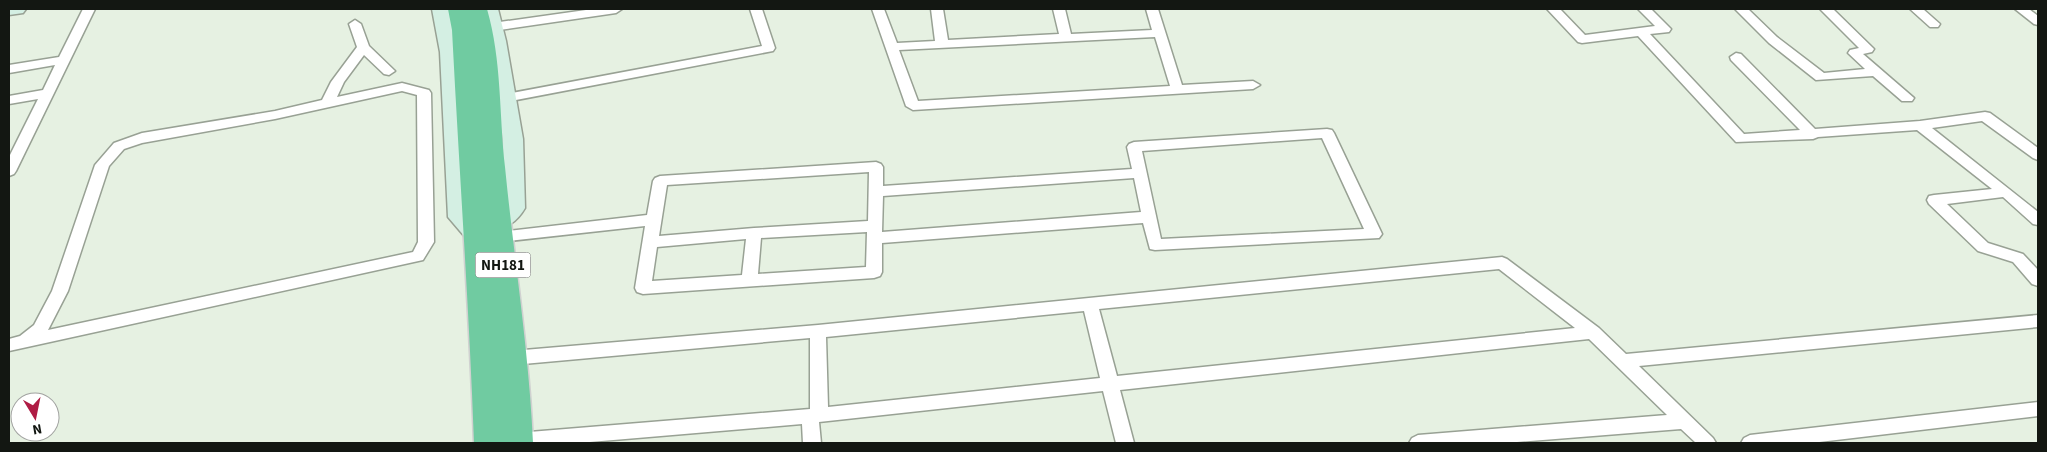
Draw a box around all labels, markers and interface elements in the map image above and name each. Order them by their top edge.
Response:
road number: NH181 [476,252,530,278]
north arrow [10,392,60,442]
text: N [31,418,43,439]

